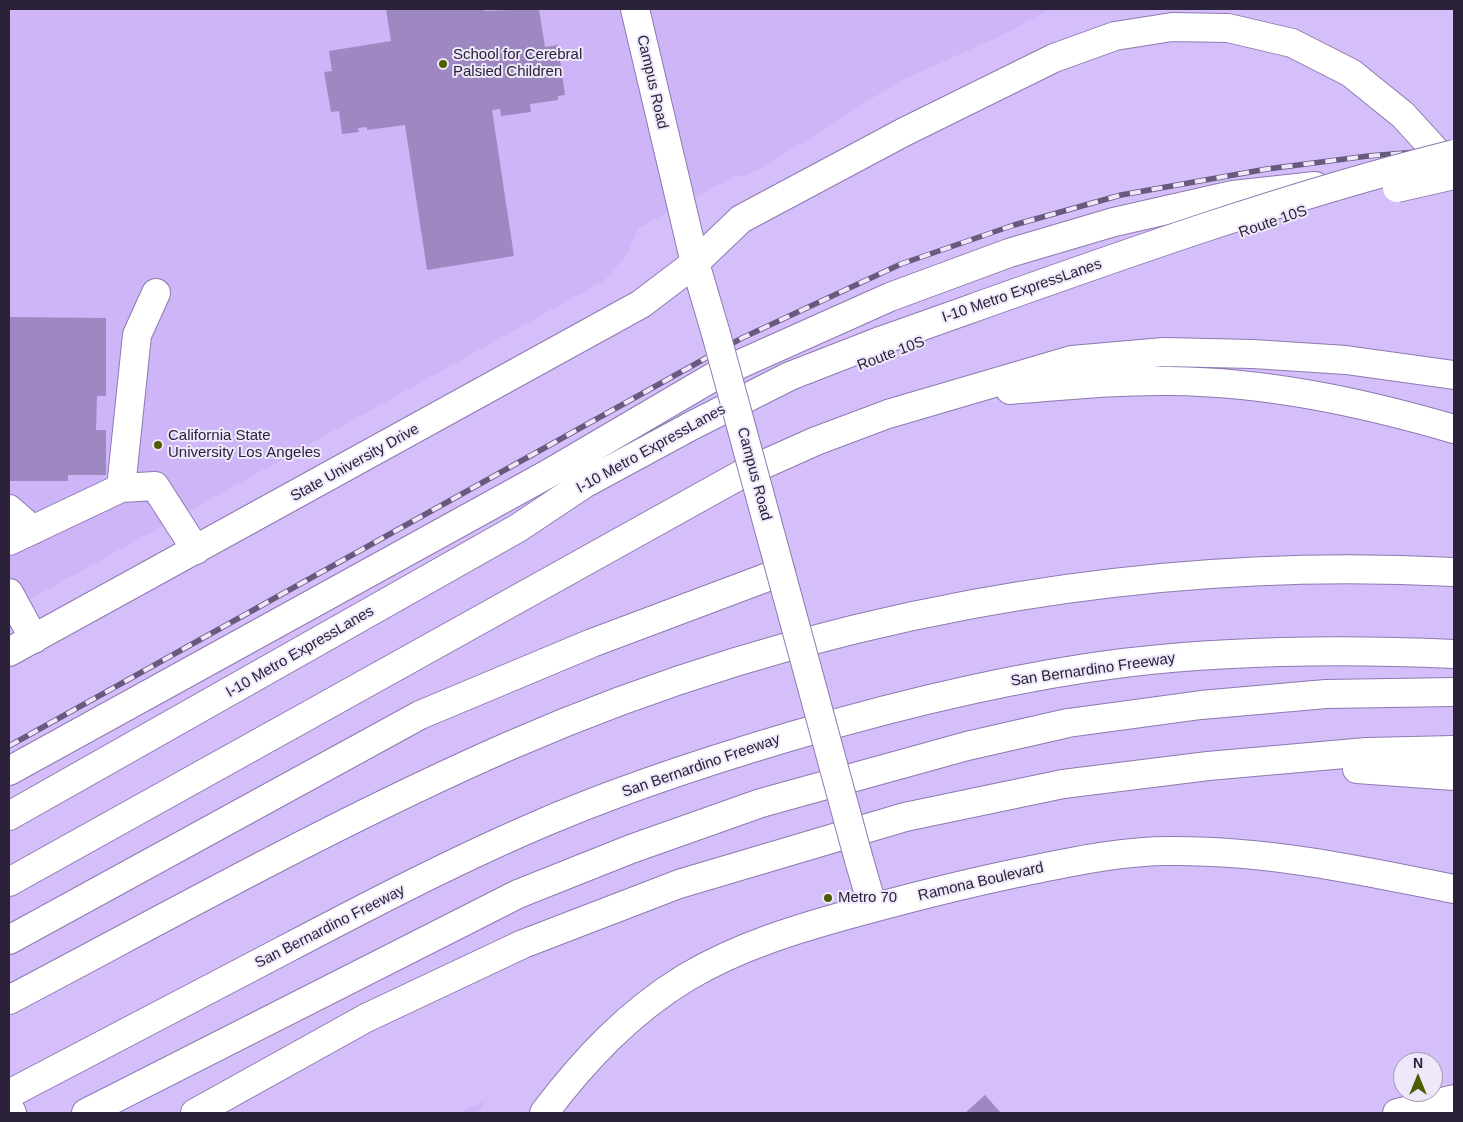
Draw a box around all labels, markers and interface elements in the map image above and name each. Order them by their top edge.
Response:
street label: Campus Road [632,33,672,131]
place label: School for Cerebral Palsied Children [453,46,582,81]
marker: School for Cerebral Palsied Children [437,58,449,70]
street label: Route 10S [1237,202,1309,242]
street label: I-10 Metro ExpressLanes [940,255,1104,327]
street label: Route 10S [855,333,927,375]
street label: I-10 Metro ExpressLanes [573,401,729,497]
street label: State University Drive [288,420,422,506]
street label: Campus Road [733,425,775,523]
place label: California State University Los Angeles [168,427,321,462]
marker: California State University Los Angeles [152,439,164,451]
street label: I-10 Metro ExpressLanes [223,602,377,702]
street label: San Bernardino Freeway [1010,650,1176,690]
street label: San Bernardino Freeway [620,730,782,802]
street label: Ramona Boulevard [916,859,1046,905]
street label: San Bernardino Freeway [252,881,408,973]
place label: Metro 70 [838,889,897,907]
marker: Metro 70 [822,892,834,904]
north arrow [1393,1052,1443,1102]
text: N [1413,1055,1423,1071]

